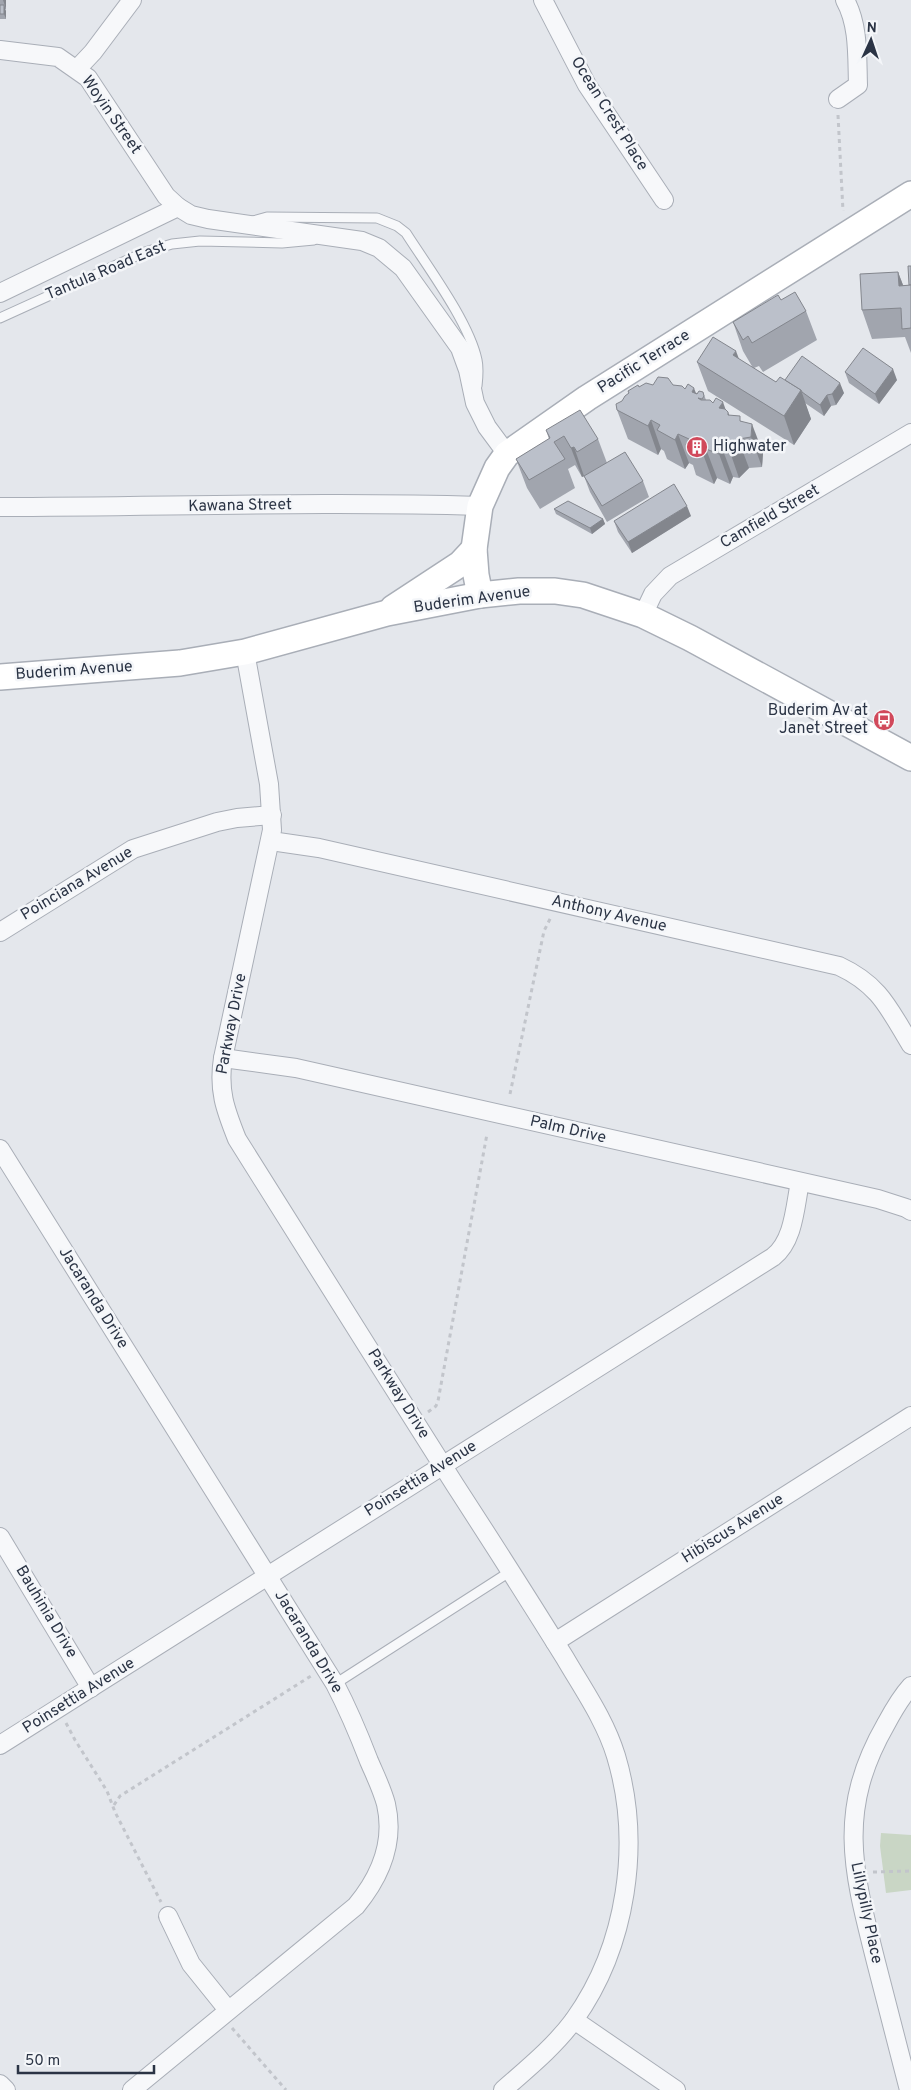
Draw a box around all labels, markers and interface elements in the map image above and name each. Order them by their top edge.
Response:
north arrow [846,15,896,65]
text: N [866,20,877,37]
street label: Ocean Crest Place [566,53,652,175]
street label: Woyin Street [77,72,145,158]
street label: Tantula Road East [43,237,169,305]
street label: Pacific Terrace [594,326,694,398]
building icon: Highwater [685,435,709,459]
place label: Highwater [713,437,786,457]
street label: Camfield Street [717,480,823,554]
street label: Kawana Street [188,495,292,517]
street label: Buderim Avenue [412,582,532,618]
street label: Buderim Avenue [15,657,133,685]
place label: Buderim Av at Janet Street [768,701,868,739]
bus stop icon: Buderim Av at Janet Street [872,708,896,732]
street label: Poinciana Avenue [17,843,137,925]
street label: Anthony Avenue [549,891,669,937]
street label: Parkway Drive [212,972,252,1076]
street label: Palm Drive [528,1112,608,1148]
street label: Jacaranda Drive [54,1243,132,1353]
street label: Parkway Drive [362,1345,434,1443]
street label: Poinsettia Avenue [361,1436,481,1522]
street label: Hibiscus Avenue [678,1490,788,1568]
street label: Bauhinia Drive [11,1562,81,1662]
street label: Jacaranda Drive [269,1587,347,1697]
street label: Poinsettia Avenue [19,1653,139,1739]
street label: Lillypilly Place [845,1860,887,1966]
scale bar [18,2042,154,2074]
text: 50 m [25,2052,60,2071]

